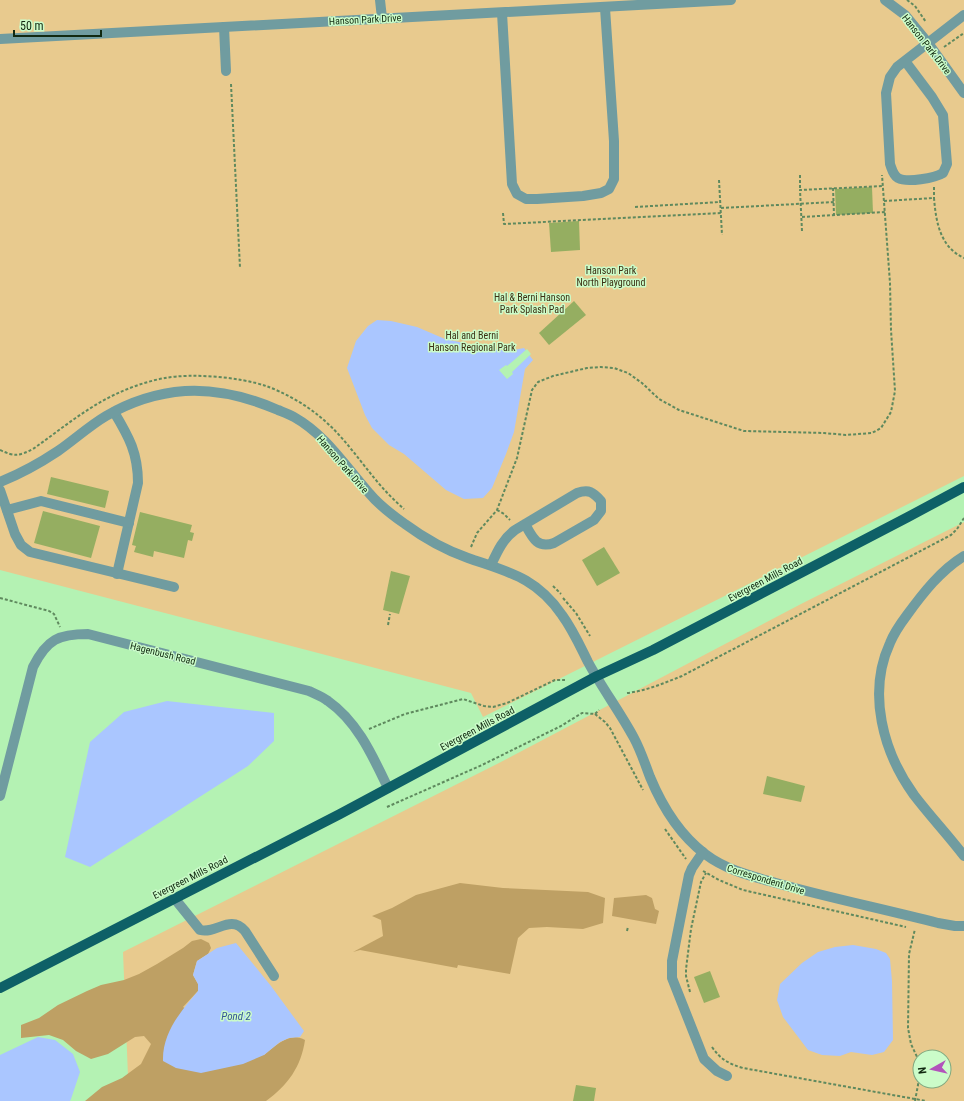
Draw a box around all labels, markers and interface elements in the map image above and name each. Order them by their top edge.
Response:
scale bar [14,12,101,38]
street label: Hanson Park Drive [328,12,402,27]
street label: Hanson Park Drive [900,12,953,77]
text: 50 m [20,19,44,33]
park label: Hanson Park North Playground [577,265,645,288]
park label: Hal & Berni Hanson Park Splash Pad [494,292,570,315]
park label: Hal and Berni Hanson Regional Park [429,330,516,353]
street label: Hanson Park Drive [315,433,371,496]
street label: Evergreen Mills Road [726,555,804,604]
street label: Hagenbush Road [129,640,197,667]
street label: Evergreen Mills Road [438,704,516,753]
street label: Evergreen Mills Road [151,854,229,901]
street label: Correspondent Drive [726,862,806,897]
water label: Pond 2 [221,1010,251,1023]
north arrow [912,1049,952,1089]
text: N [916,1066,929,1075]

